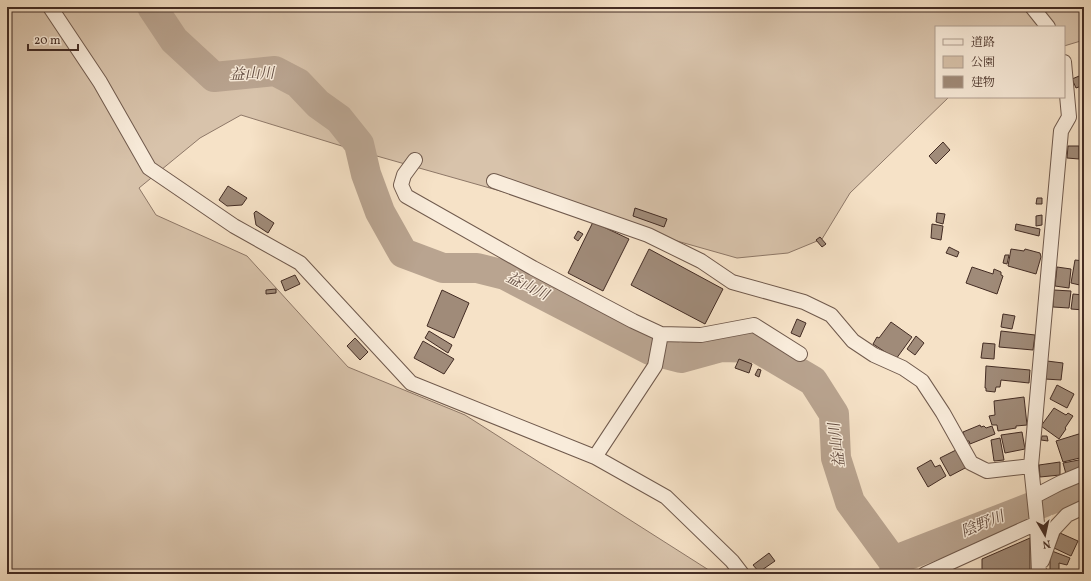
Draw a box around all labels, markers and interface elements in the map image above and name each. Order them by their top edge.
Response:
scale bar [28,26,78,52]
legend [935,26,1065,98]
text: 20 m [34,33,61,49]
text: 道路 [971,35,995,51]
text: 公園 [971,55,995,71]
water label: 益山川 [229,64,277,86]
text: 建物 [971,75,995,91]
water label: 益山川 [502,268,554,307]
water label: 益山川 [825,419,851,469]
water label: 陰野川 [958,506,1010,543]
north arrow [1025,515,1065,555]
text: N [1041,535,1051,551]

